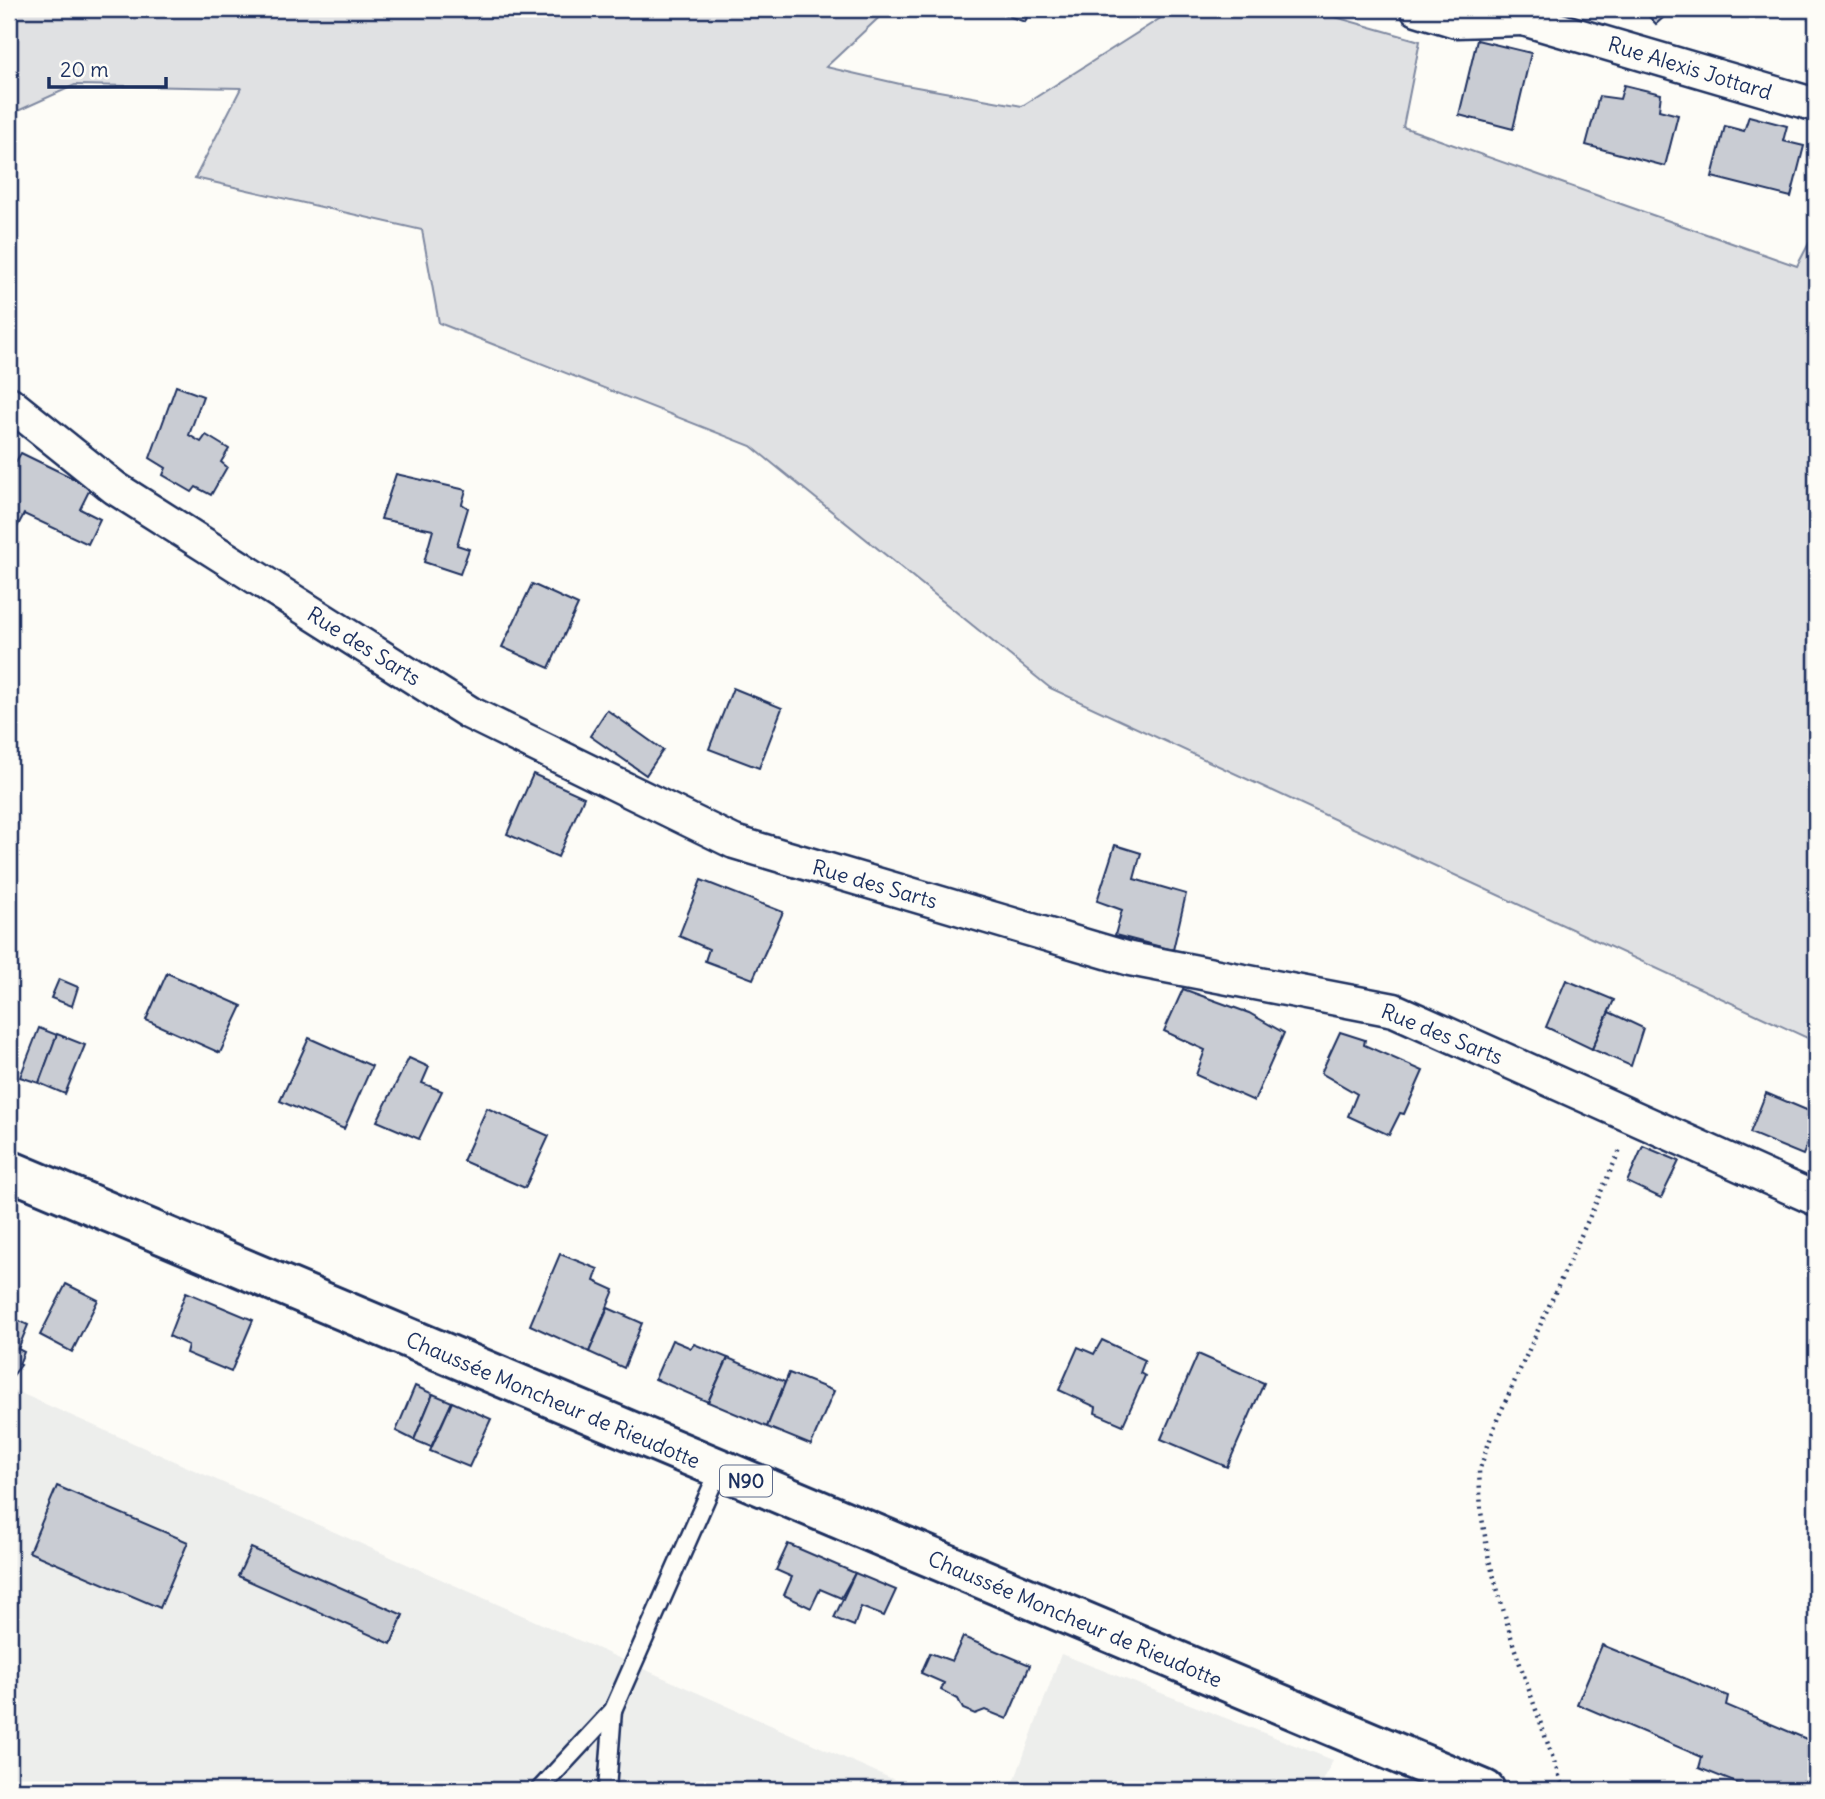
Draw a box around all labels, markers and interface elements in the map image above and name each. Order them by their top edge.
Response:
street label: Rue Alexis Jottard [1605,30,1775,106]
scale bar [49,46,166,90]
text: 20 m [60,56,109,83]
street label: Rue des Sarts [302,600,426,692]
street label: Rue des Sarts [809,853,941,915]
street label: Rue des Sarts [1377,997,1507,1071]
street label: Chaussée Moncheur de Rieudotte [402,1326,704,1474]
road number: N90 [720,1466,772,1497]
street label: Chaussée Moncheur de Rieudotte [924,1545,1226,1693]

